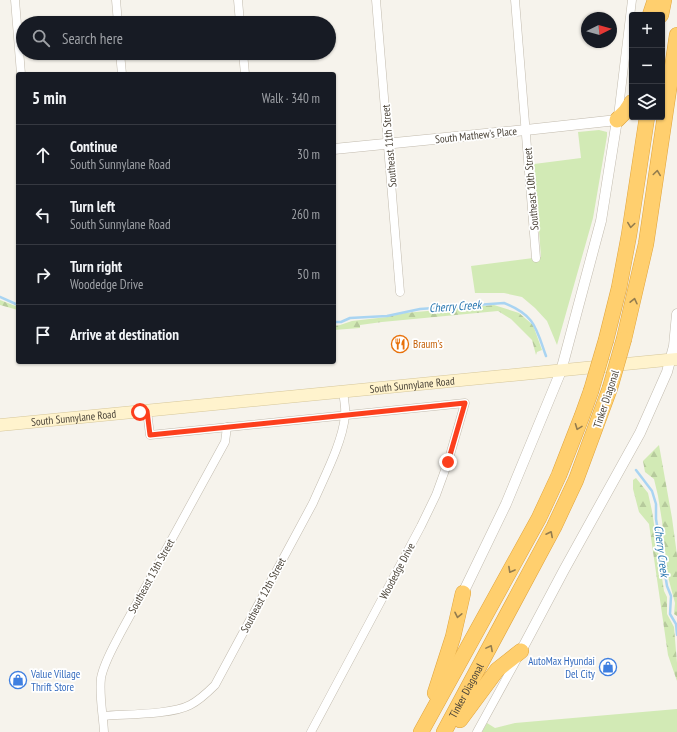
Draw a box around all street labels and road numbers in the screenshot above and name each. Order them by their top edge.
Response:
street label: Southeast 11th Street [378,104,400,188]
street label: South Mathew's Place [434,124,518,146]
street label: Southeast 10th Street [520,147,542,231]
street label: Tinker Diagonal [590,368,622,430]
street label: South Sunnylane Road [369,374,455,396]
street label: South Sunnylane Road [31,407,117,429]
street label: Southeast 13th Street [125,536,177,616]
street label: Woodedge Drive [376,540,418,602]
street label: Southeast 12th Street [237,555,289,635]
street label: Tinker Diagonal [446,660,487,720]

